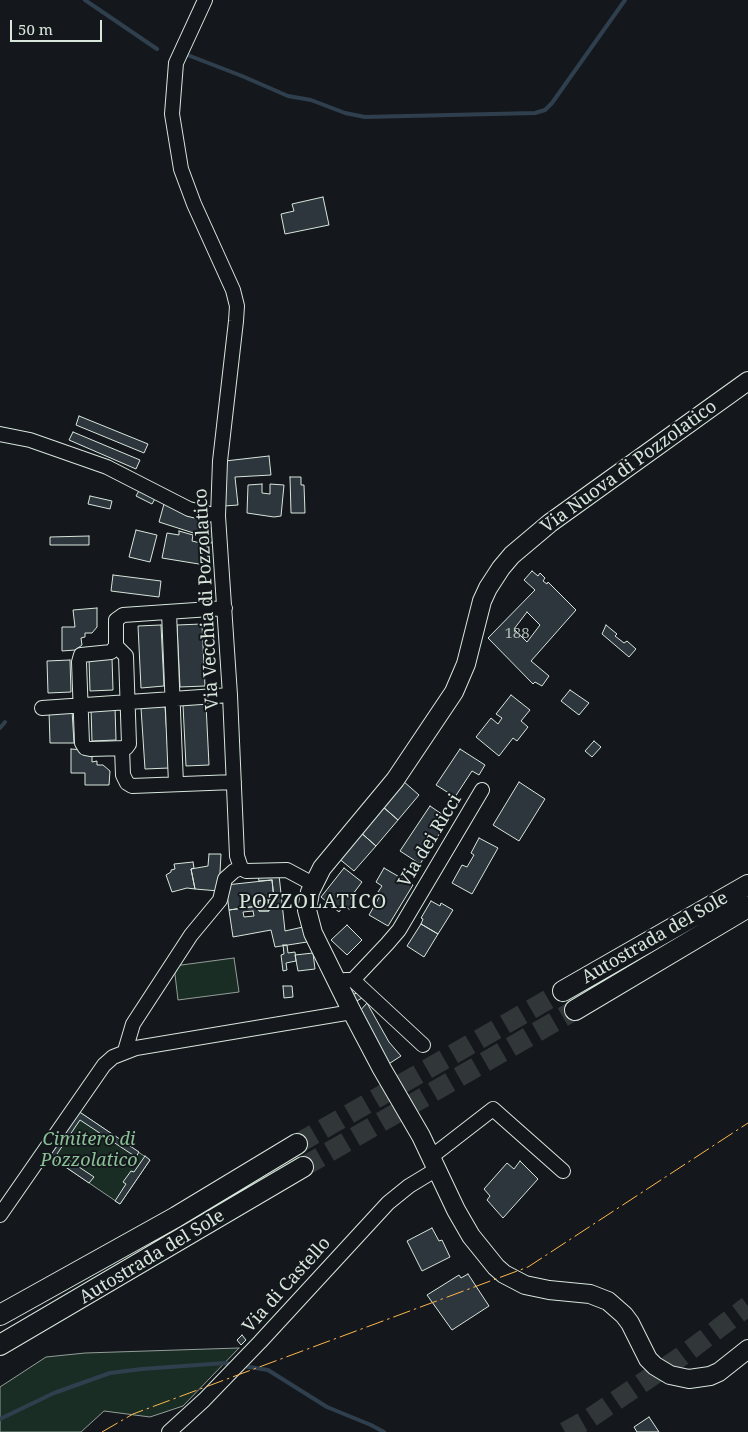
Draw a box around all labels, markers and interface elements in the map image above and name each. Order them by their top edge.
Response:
scale bar [12,10,105,42]
text: 50 m [18,19,53,39]
street label: Via Nuova di Pozzolatico [537,396,721,538]
street label: Via Vecchia di Pozzolatico [190,488,224,710]
house number: 188 [504,625,530,643]
street label: Via dei Ricci [394,790,466,892]
street label: Autostrada del Sole [578,887,732,989]
district label: POZZOLATICO [237,890,389,914]
park label: Cimitero di Pozzolatico [40,1129,138,1172]
street label: Autostrada del Sole [76,1205,228,1309]
street label: Via di Castello [238,1233,336,1337]

